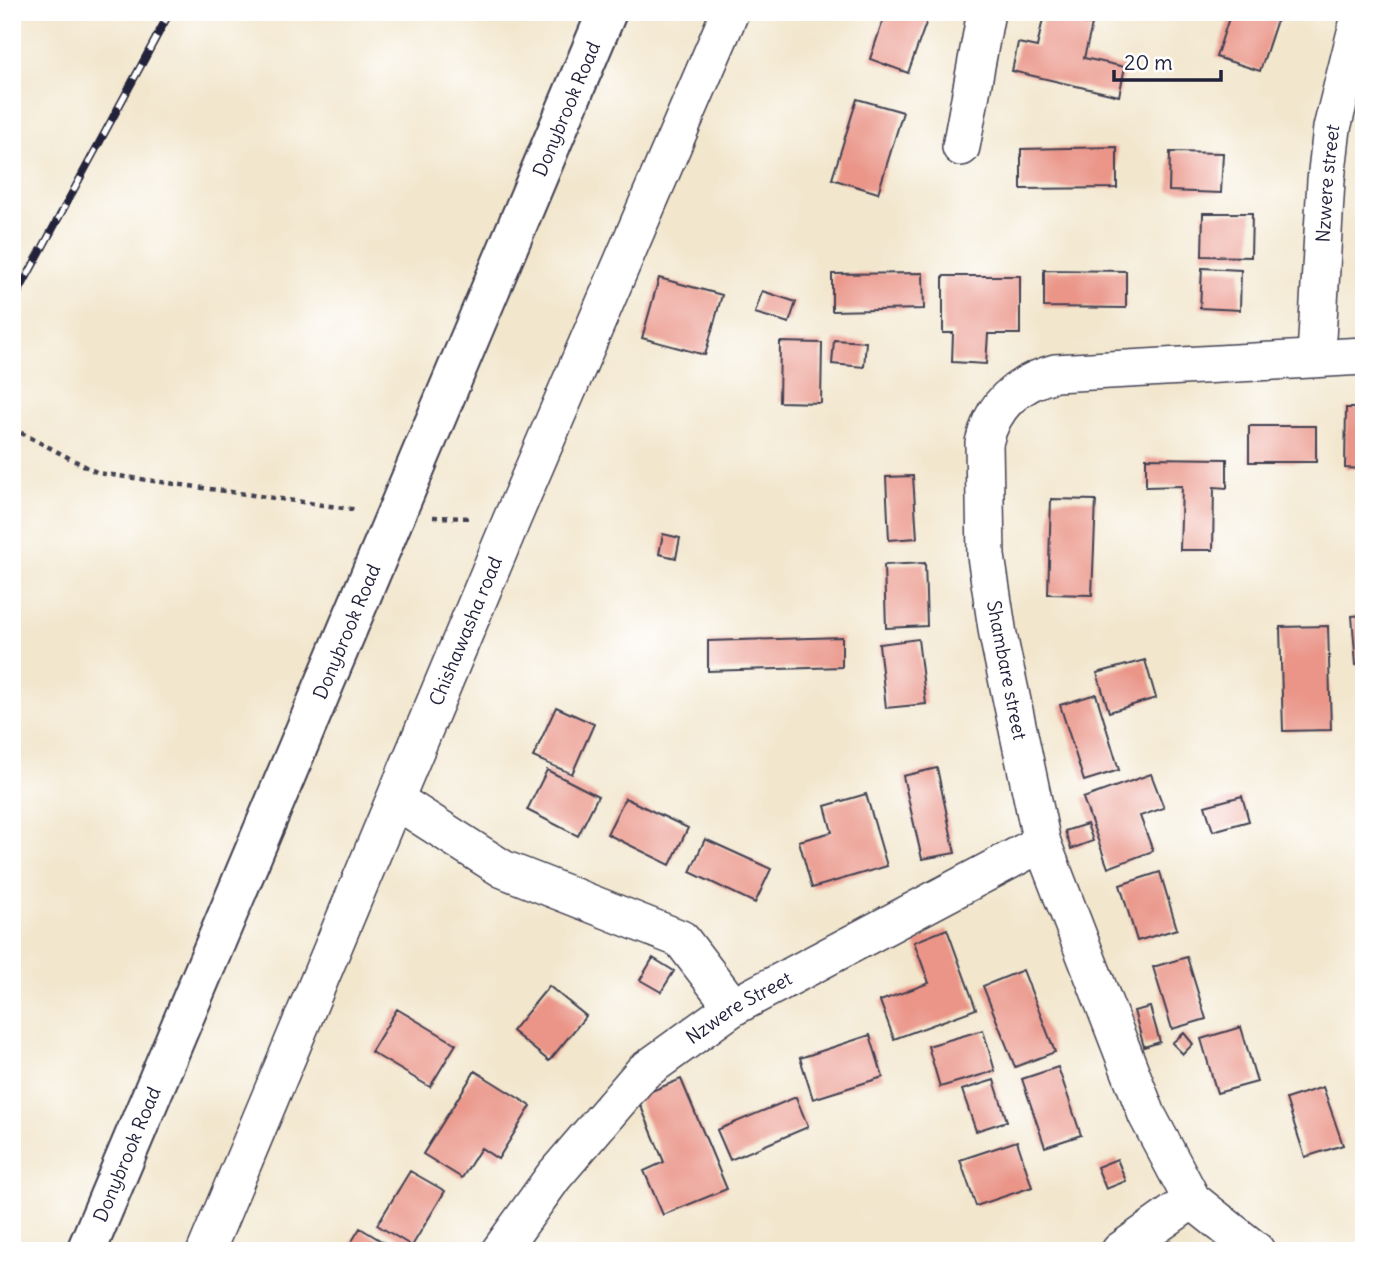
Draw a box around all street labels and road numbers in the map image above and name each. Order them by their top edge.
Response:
street label: Donybrook Road [527,38,605,180]
street label: Nzwere street [1310,122,1345,243]
street label: Chishawasha road [423,553,507,709]
street label: Donybrook Road [307,560,385,703]
street label: Shambare street [982,598,1032,742]
street label: Nzwere Street [681,966,796,1049]
street label: Donybrook Road [88,1083,166,1225]

